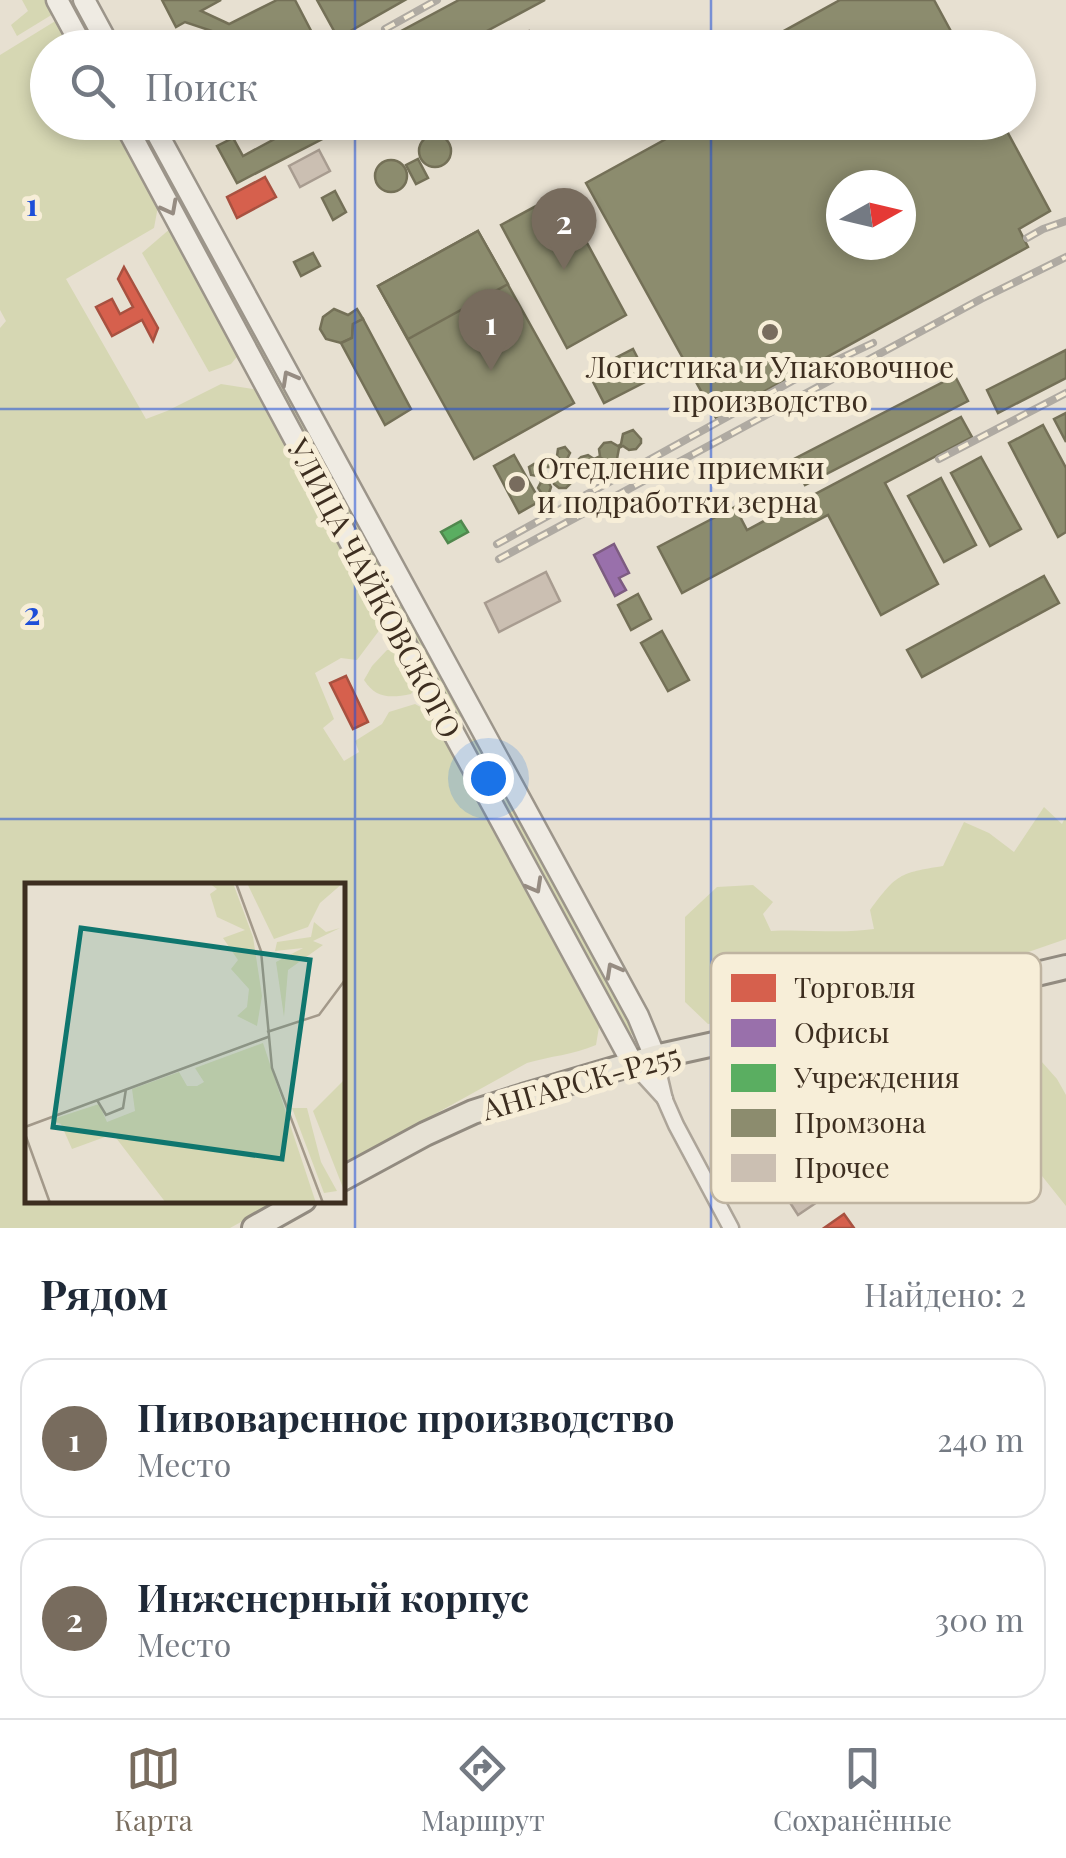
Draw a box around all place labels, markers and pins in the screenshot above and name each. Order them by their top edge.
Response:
pin: 2 [532,188,596,270]
pin: 1 [458,288,524,371]
marker: Логистика и Упаковочное производство [759,321,781,343]
place label: Логистика и Упаковочное производство [585,346,954,420]
place label: Отедление приемки и подработки зерна [537,447,825,521]
marker: Отедление приемки и подработки зерна [506,473,528,495]

